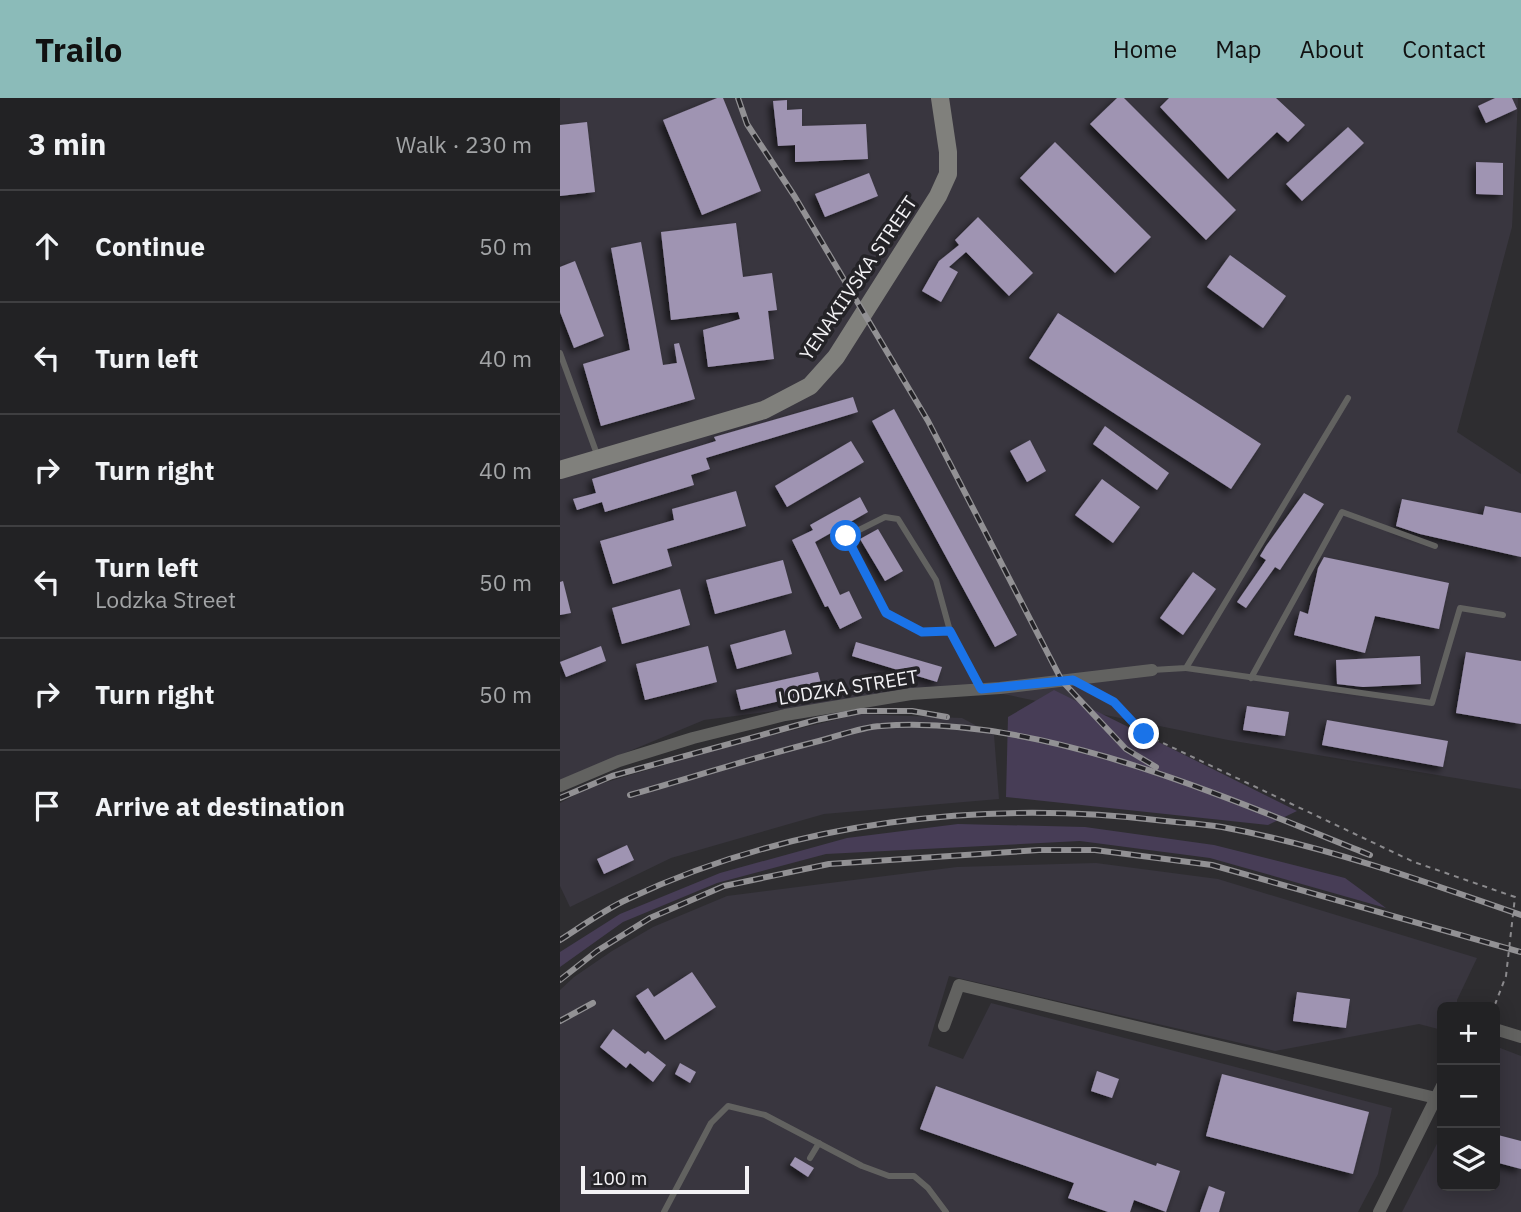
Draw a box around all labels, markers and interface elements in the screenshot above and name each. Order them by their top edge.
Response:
text: Trailo [35,28,122,71]
text: Home [1113,33,1177,65]
text: Map [1215,33,1261,65]
text: About [1299,33,1364,65]
text: Contact [1402,33,1486,65]
text: 3 min [28,124,106,163]
text: Walk · 230 m [396,129,532,159]
street label: YENAKIIVSKA STREET [794,191,922,365]
icon: ahead [28,227,66,265]
text: Continue [95,229,205,263]
text: 50 m [479,231,532,261]
icon: left [28,339,66,377]
text: Turn left [95,341,198,375]
text: 40 m [479,343,532,373]
icon: right [28,451,66,489]
text: Turn right [95,453,214,487]
text: 40 m [479,455,532,485]
route start [830,520,861,551]
text: Turn left [95,550,198,584]
icon: left [28,563,66,601]
text: 50 m [479,567,532,597]
text: Lodzka Street [95,584,236,614]
street label: LODZKA STREET [776,664,920,710]
icon: right [28,675,66,713]
text: Turn right [95,677,214,711]
text: 50 m [479,679,532,709]
route end [1128,718,1159,749]
icon: arrive [28,787,66,825]
text: Arrive at destination [95,789,345,823]
map controls [1437,1002,1500,1191]
button: + [1437,1002,1500,1065]
button: − [1437,1065,1500,1128]
button: layers [1437,1128,1500,1191]
scale bar [581,1163,749,1195]
text: 100 m [592,1166,647,1190]

